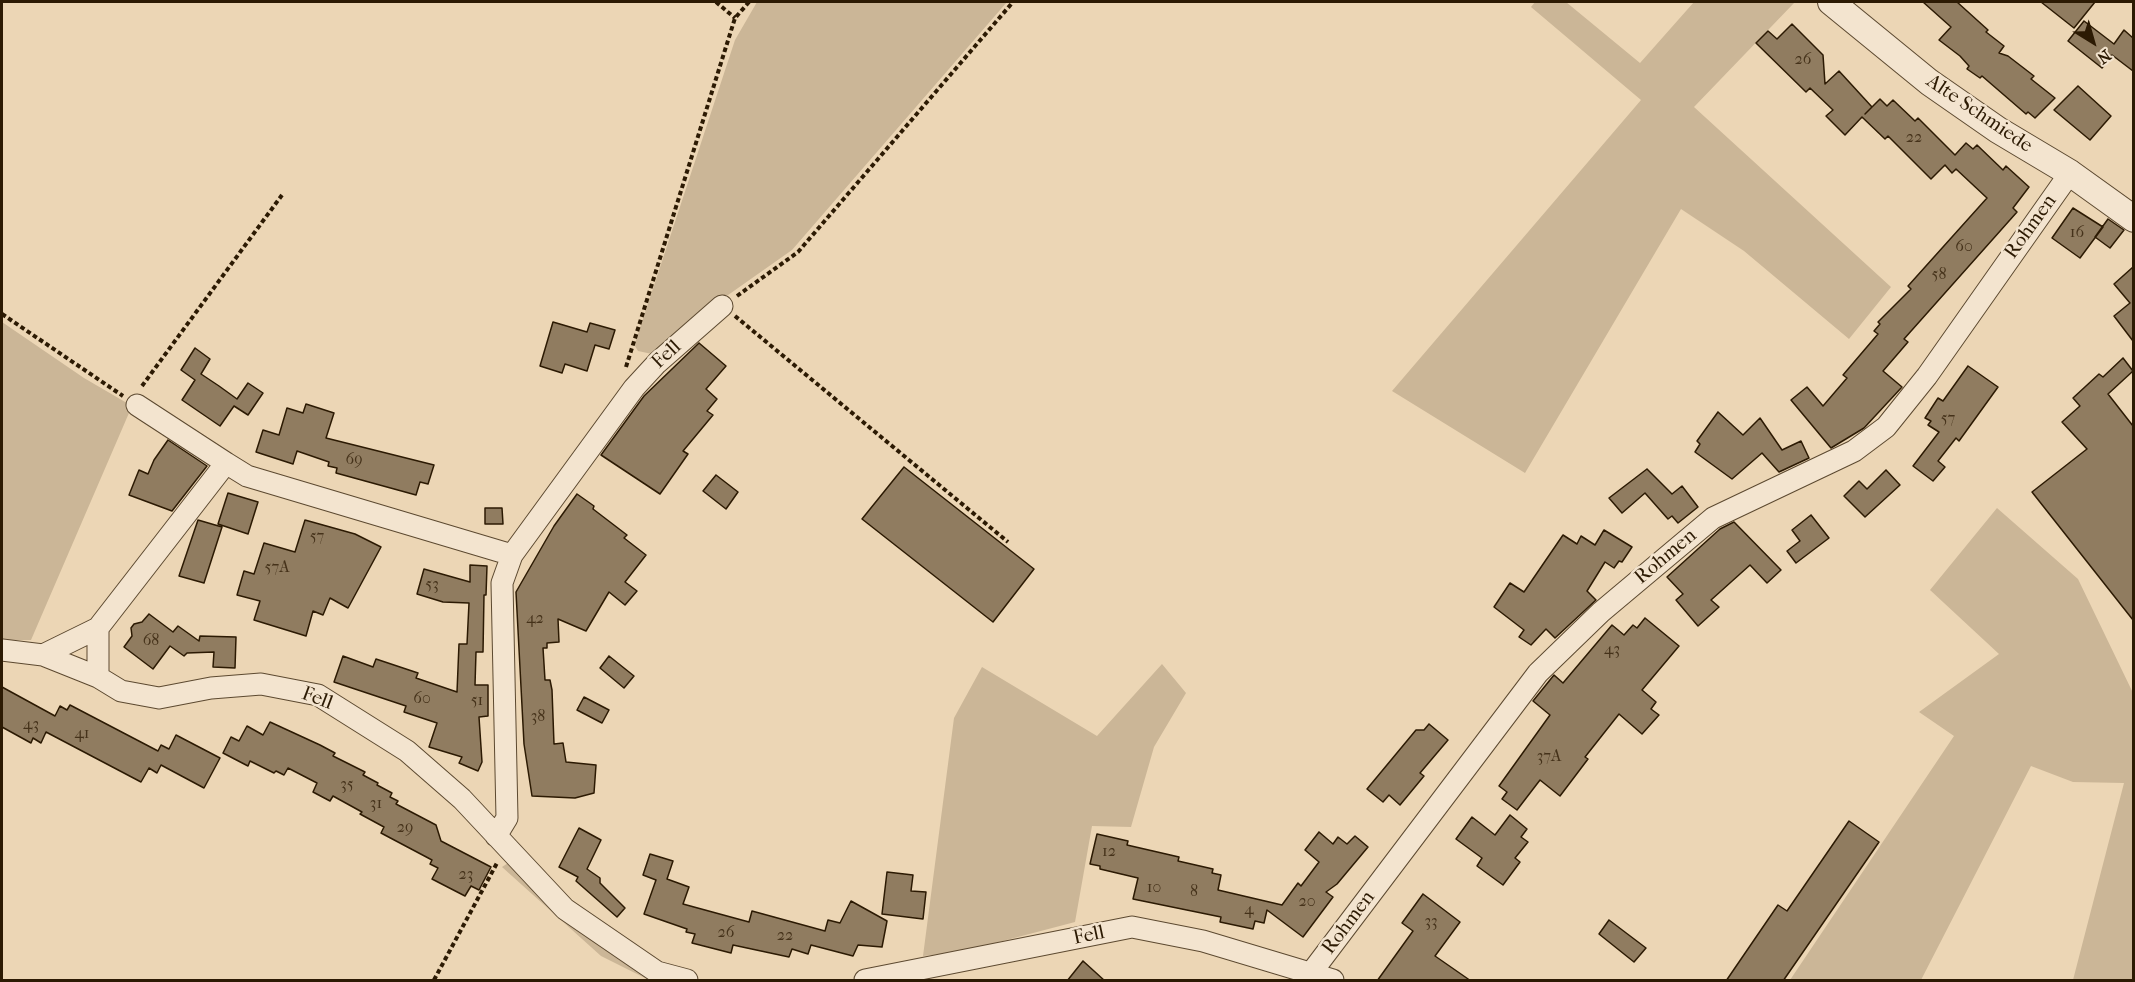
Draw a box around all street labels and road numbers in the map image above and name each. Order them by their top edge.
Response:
street label: Alte Schmiede [1921,70,2037,158]
street label: Rohmen [2000,190,2062,264]
street label: Fell [647,335,687,375]
street label: Rohmen [1630,524,1702,590]
street label: Fell [298,682,336,716]
street label: Rohmen [1317,886,1381,960]
street label: Fell [1071,921,1107,951]

